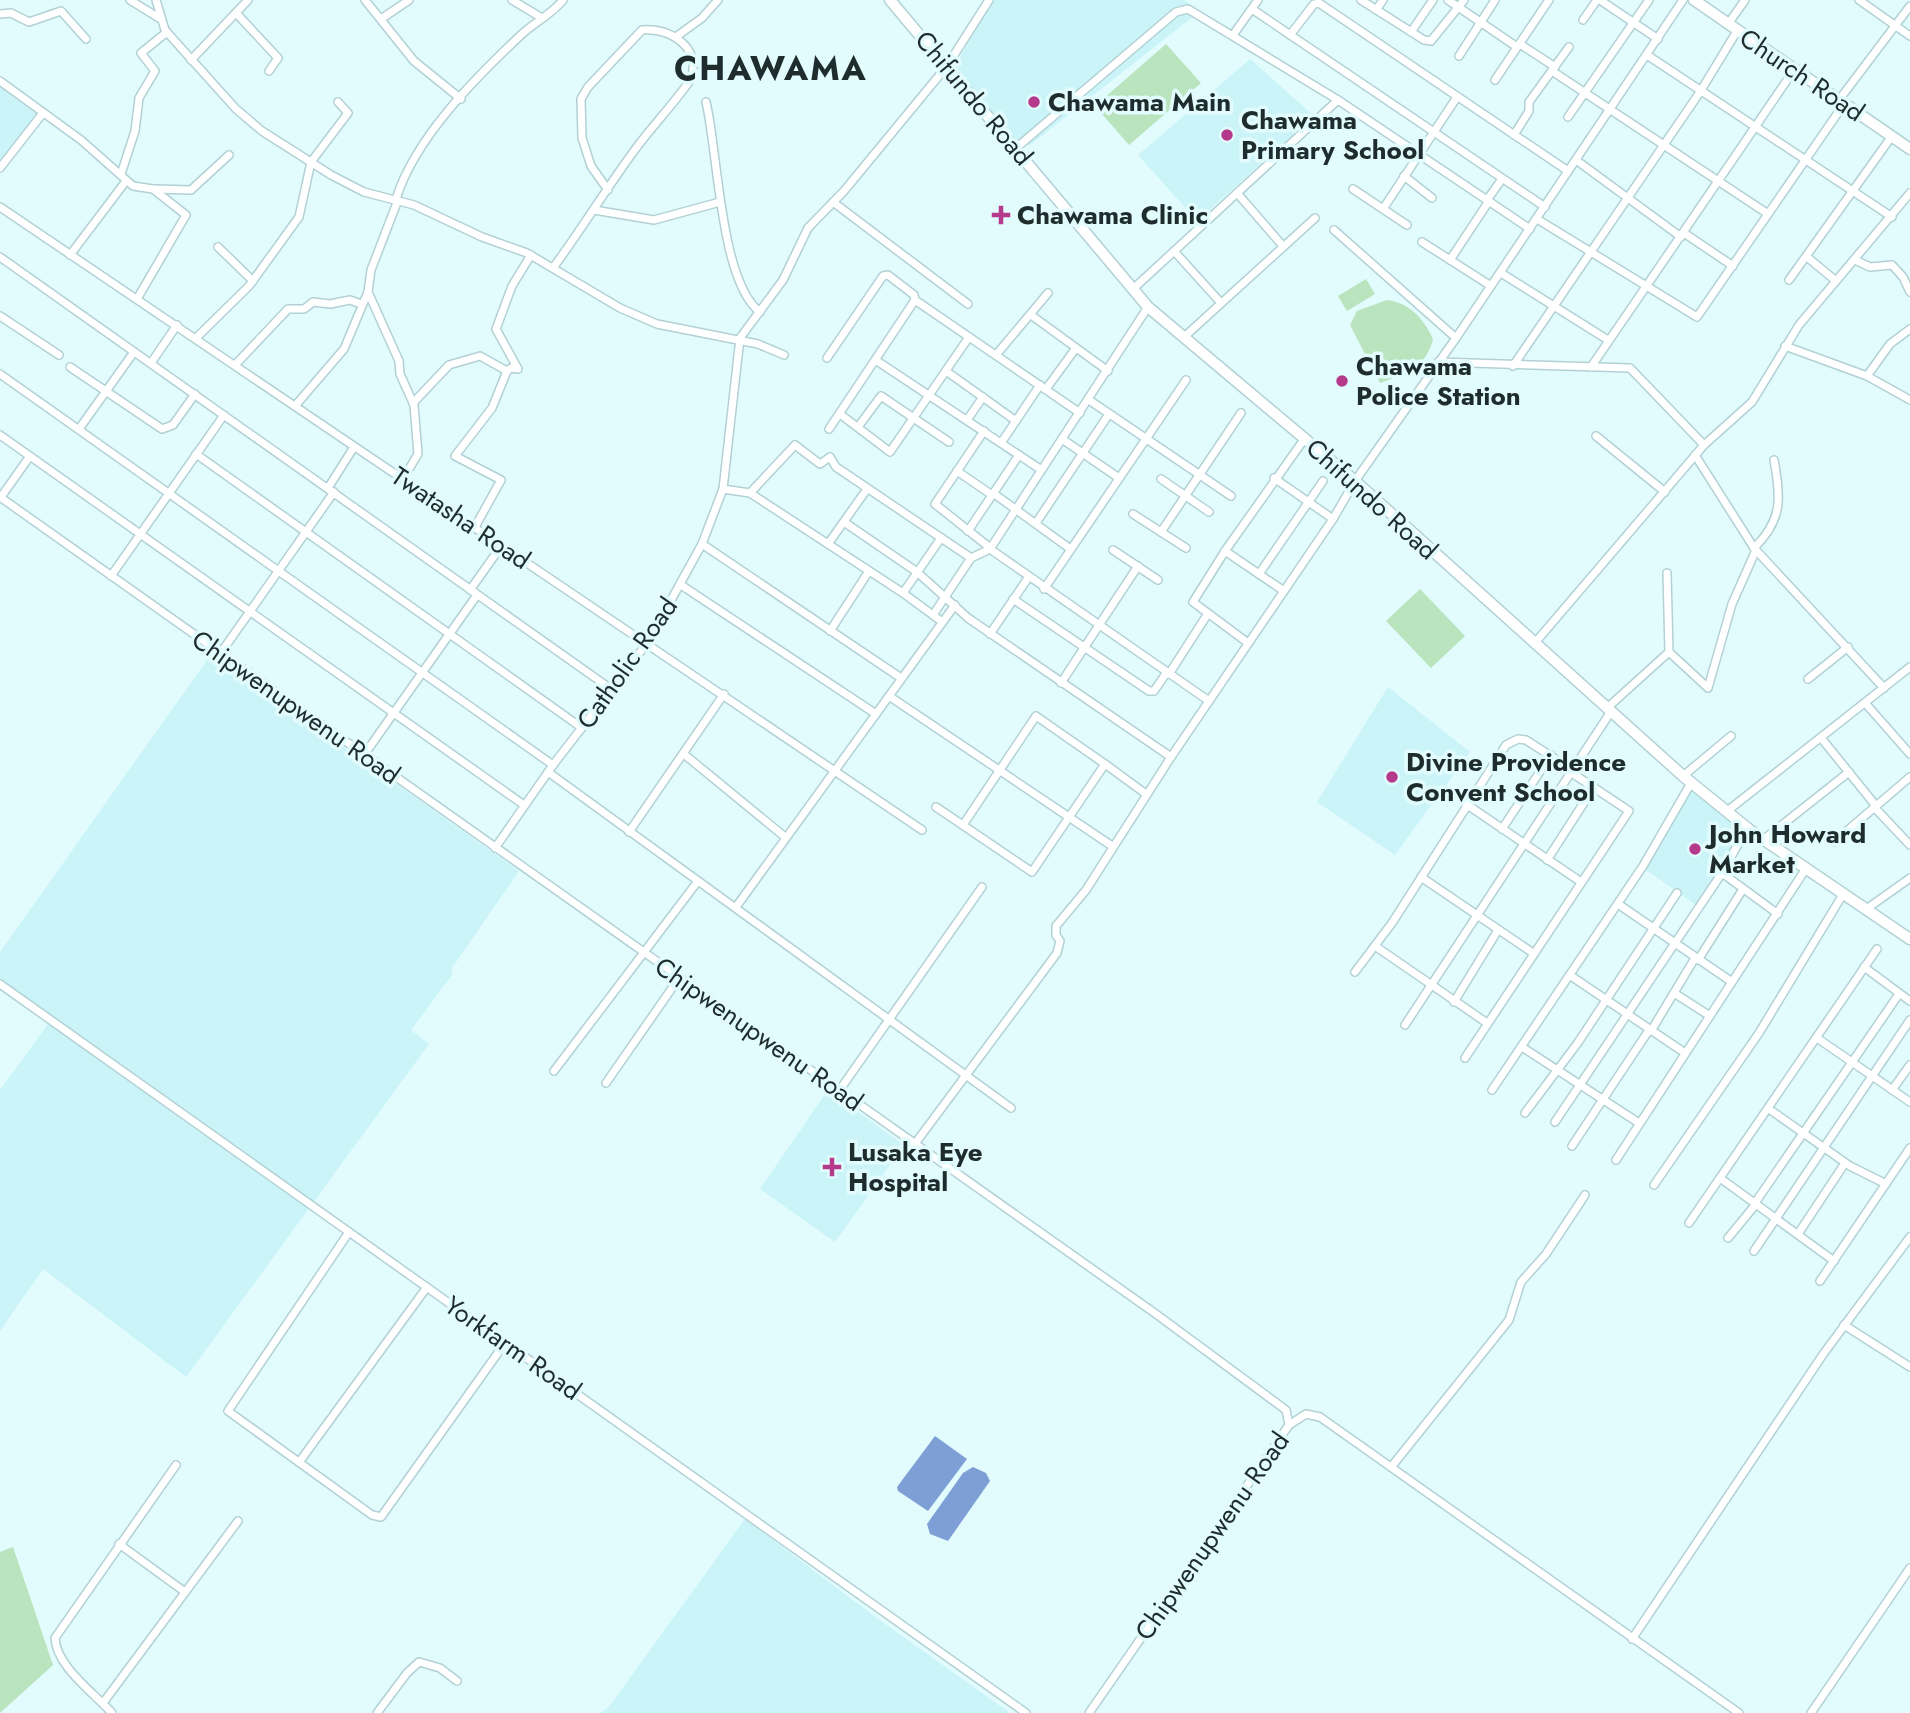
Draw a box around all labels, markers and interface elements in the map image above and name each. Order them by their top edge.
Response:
street label: Church Road [1732,19,1872,131]
street label: Chifundo Road [906,22,1042,174]
district label: CHAWAMA [674,45,868,92]
place label: Chawama Main [1048,83,1231,121]
marker: Chawama Main [1026,94,1042,110]
place label: Chawama Primary School [1241,101,1424,169]
marker: Chawama Primary School [1219,127,1235,143]
place label: Chawama Clinic [1017,196,1208,234]
marker: Chawama Clinic [991,205,1011,225]
place label: Chawama Police Station [1356,347,1521,415]
marker: Chawama Police Station [1334,373,1350,389]
street label: Chifundo Road [1298,429,1446,569]
street label: Twatasha Road [384,457,538,579]
street label: Catholic Road [567,589,687,737]
street label: Chipwenupwenu Road [184,621,408,793]
place label: Divine Providence Convent School [1406,743,1626,811]
marker: Divine Providence Convent School [1384,769,1400,785]
place label: John Howard Market [1704,815,1866,883]
marker: John Howard Market [1687,841,1703,857]
street label: Chipwenupwenu Road [647,948,871,1120]
place label: Lusaka Eye Hospital [848,1133,983,1201]
marker: Lusaka Eye Hospital [822,1157,842,1177]
street label: Yorkfarm Road [437,1287,589,1409]
street label: Chipwenupwenu Road [1126,1424,1298,1648]

